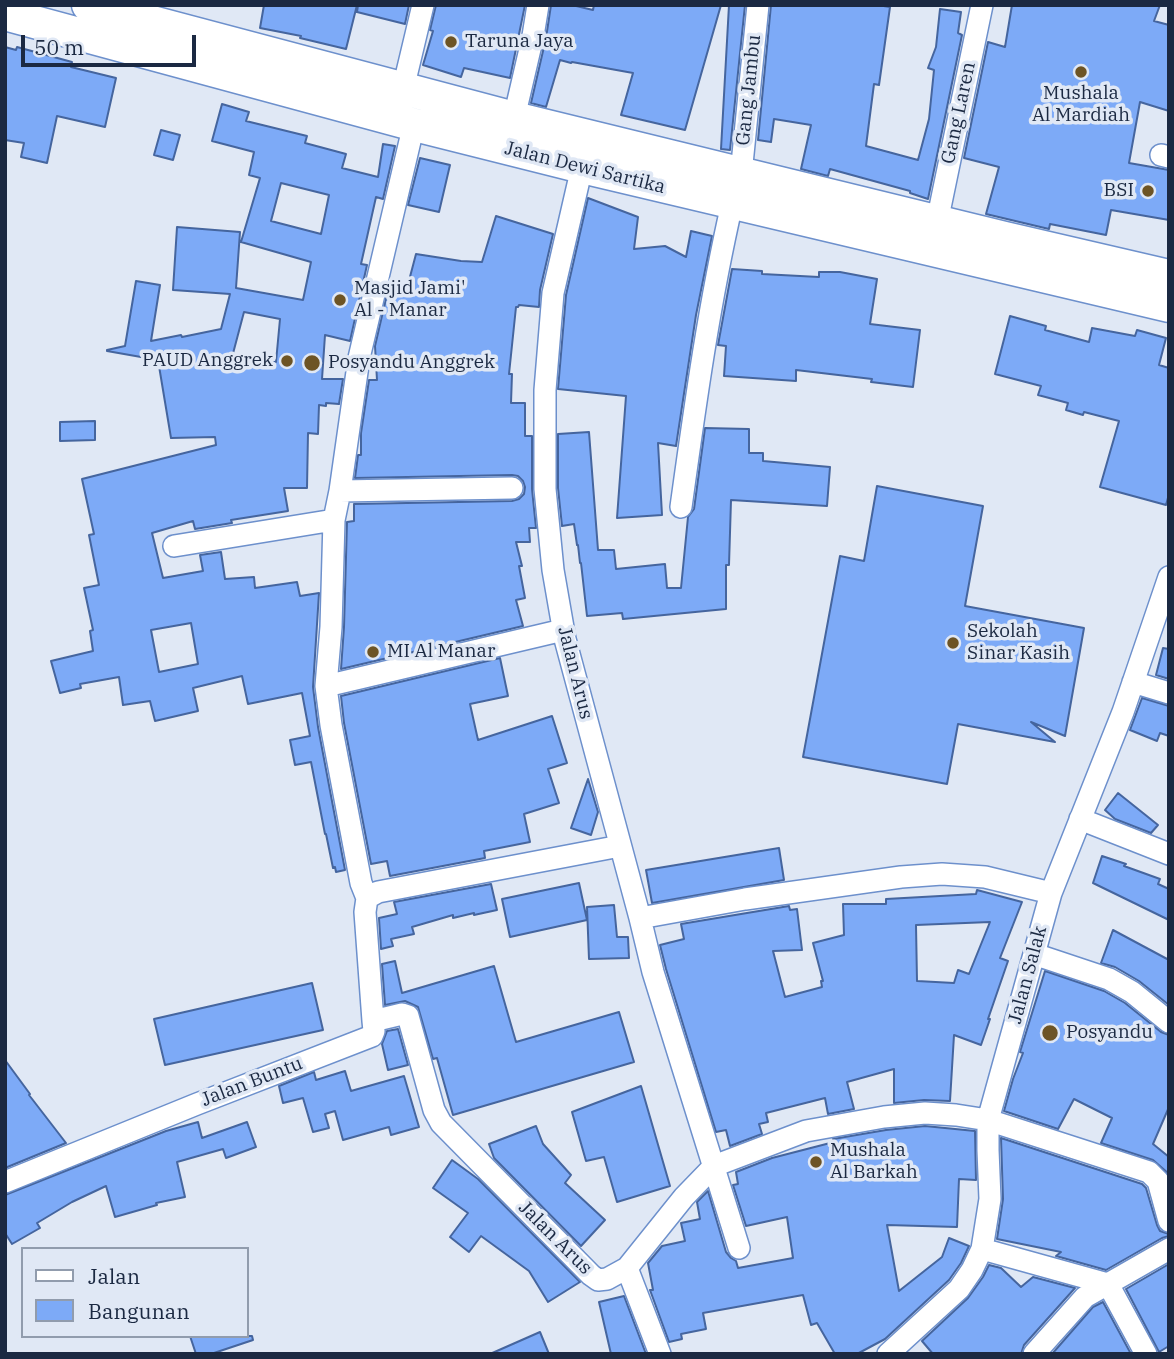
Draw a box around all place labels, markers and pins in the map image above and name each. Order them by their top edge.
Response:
place label: Taruna Jaya [465,31,574,53]
marker: Taruna Jaya [443,34,459,50]
marker: Mushala Al Mardiah [1073,64,1089,80]
place label: Mushala Al Mardiah [1032,83,1130,127]
place label: BSI [1104,180,1134,202]
marker: BSI [1140,183,1156,199]
place label: Masjid Jami' Al - Manar [354,278,466,322]
marker: Masjid Jami' Al - Manar [332,292,348,308]
place label: PAUD Anggrek [142,350,273,372]
place label: Posyandu Anggrek [328,352,495,374]
marker: PAUD Anggrek [279,353,295,369]
marker: Posyandu Anggrek [302,353,322,373]
place label: Sekolah Sinar Kasih [967,621,1070,665]
marker: Sekolah Sinar Kasih [945,635,961,651]
place label: MI Al Manar [387,641,495,663]
marker: MI Al Manar [365,644,381,660]
place label: Posyandu [1066,1022,1153,1044]
marker: Posyandu [1040,1023,1060,1043]
place label: Mushala Al Barkah [830,1140,918,1184]
marker: Mushala Al Barkah [808,1154,824,1170]

